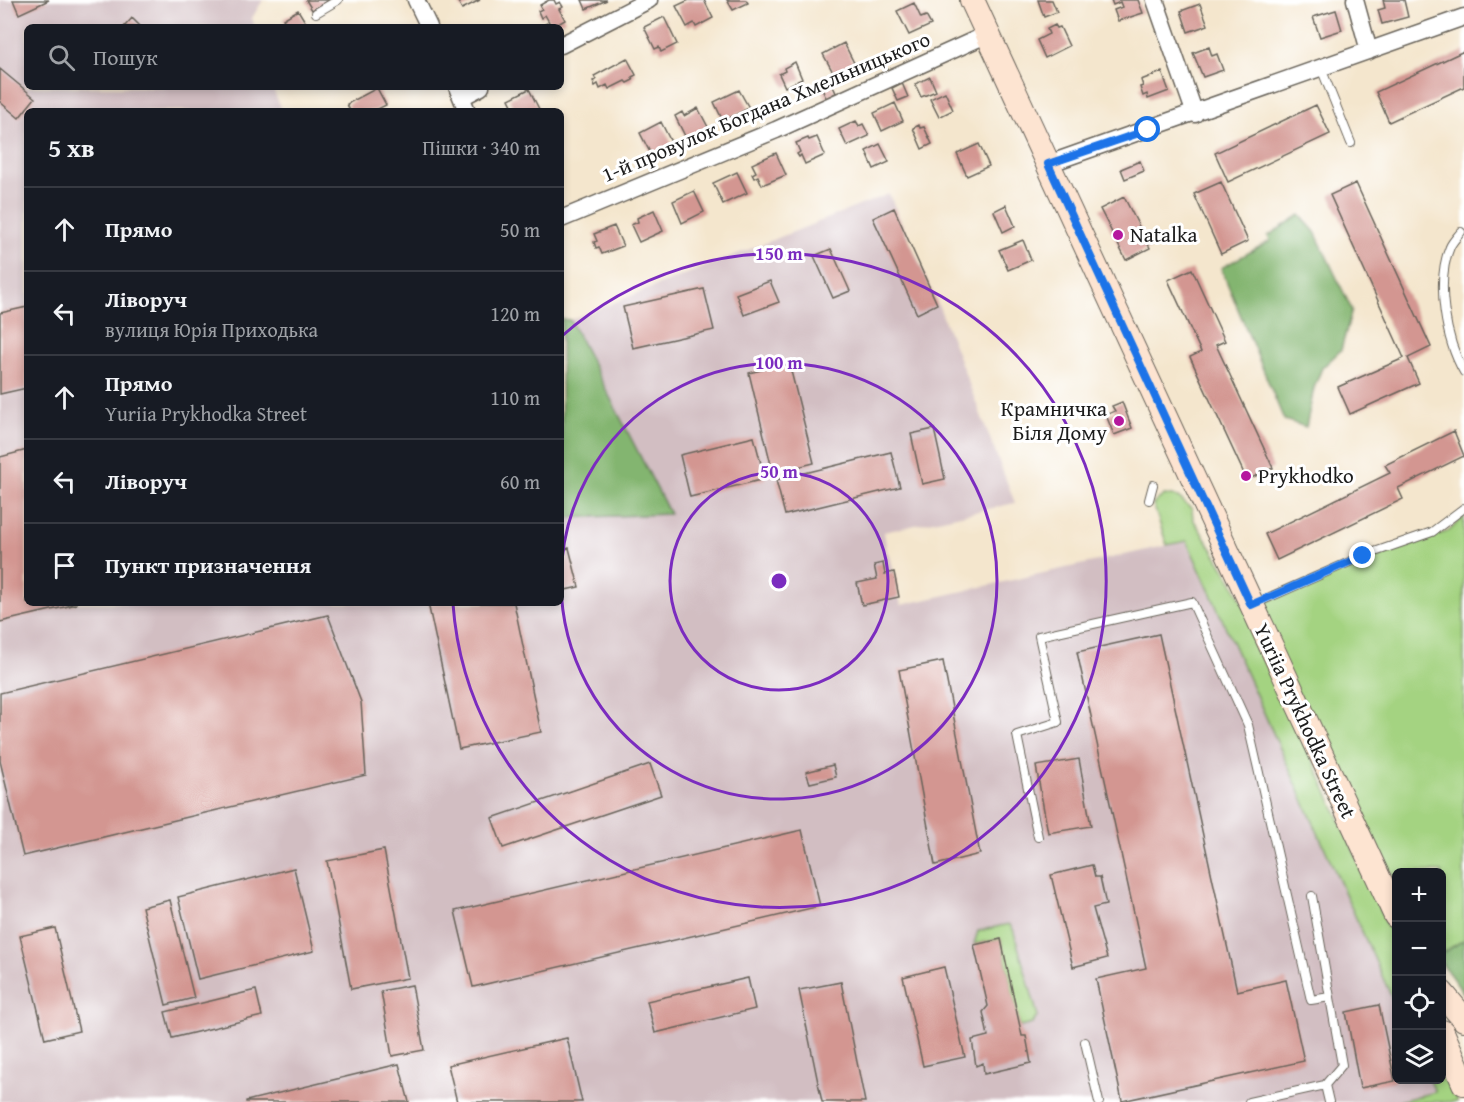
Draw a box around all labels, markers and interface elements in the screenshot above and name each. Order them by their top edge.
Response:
street label: 1-й провулок Богдана Хмельницького [597,23,935,190]
search box [24,24,564,90]
icon: search [45,41,78,74]
text: Пошук [93,41,158,73]
route start [1134,116,1160,142]
text: 5 хв [48,128,95,167]
text: Пішки · 340 m [422,133,540,162]
icon: ahead [48,213,81,246]
text: Прямо [105,213,172,245]
text: 50 m [500,215,540,244]
place label: Natalka [1130,219,1198,250]
marker: Natalka [1111,228,1125,242]
text: 150 m [755,240,803,267]
text: Ліворуч [105,283,187,315]
icon: left [48,297,81,330]
text: 120 m [490,299,540,328]
text: вулиця Юрія Приходька [105,315,318,344]
text: 100 m [755,349,803,376]
text: Прямо [105,367,172,399]
icon: ahead [48,381,81,414]
text: 110 m [490,383,540,412]
place label: Крамничка Біля Дому [1001,393,1107,448]
text: Yuriia Prykhodka Street [105,399,307,428]
marker: Крамничка Біля Дому [1112,414,1126,428]
text: 50 m [760,458,799,485]
place label: Prykhodko [1258,460,1354,491]
icon: left [48,465,81,498]
text: Ліворуч [105,465,187,497]
text: 60 m [500,467,540,496]
marker: Prykhodko [1239,469,1253,483]
route end [1349,542,1375,568]
icon: arrive [48,549,81,582]
text: Пункт призначення [105,549,311,581]
centre of rings [769,571,789,591]
street label: Yuriia Prykhodka Street [1247,618,1365,824]
map controls [1392,868,1446,1084]
button: + [1392,868,1446,922]
button: − [1392,922,1446,976]
button: locate [1392,976,1446,1030]
button: layers [1392,1030,1446,1084]

